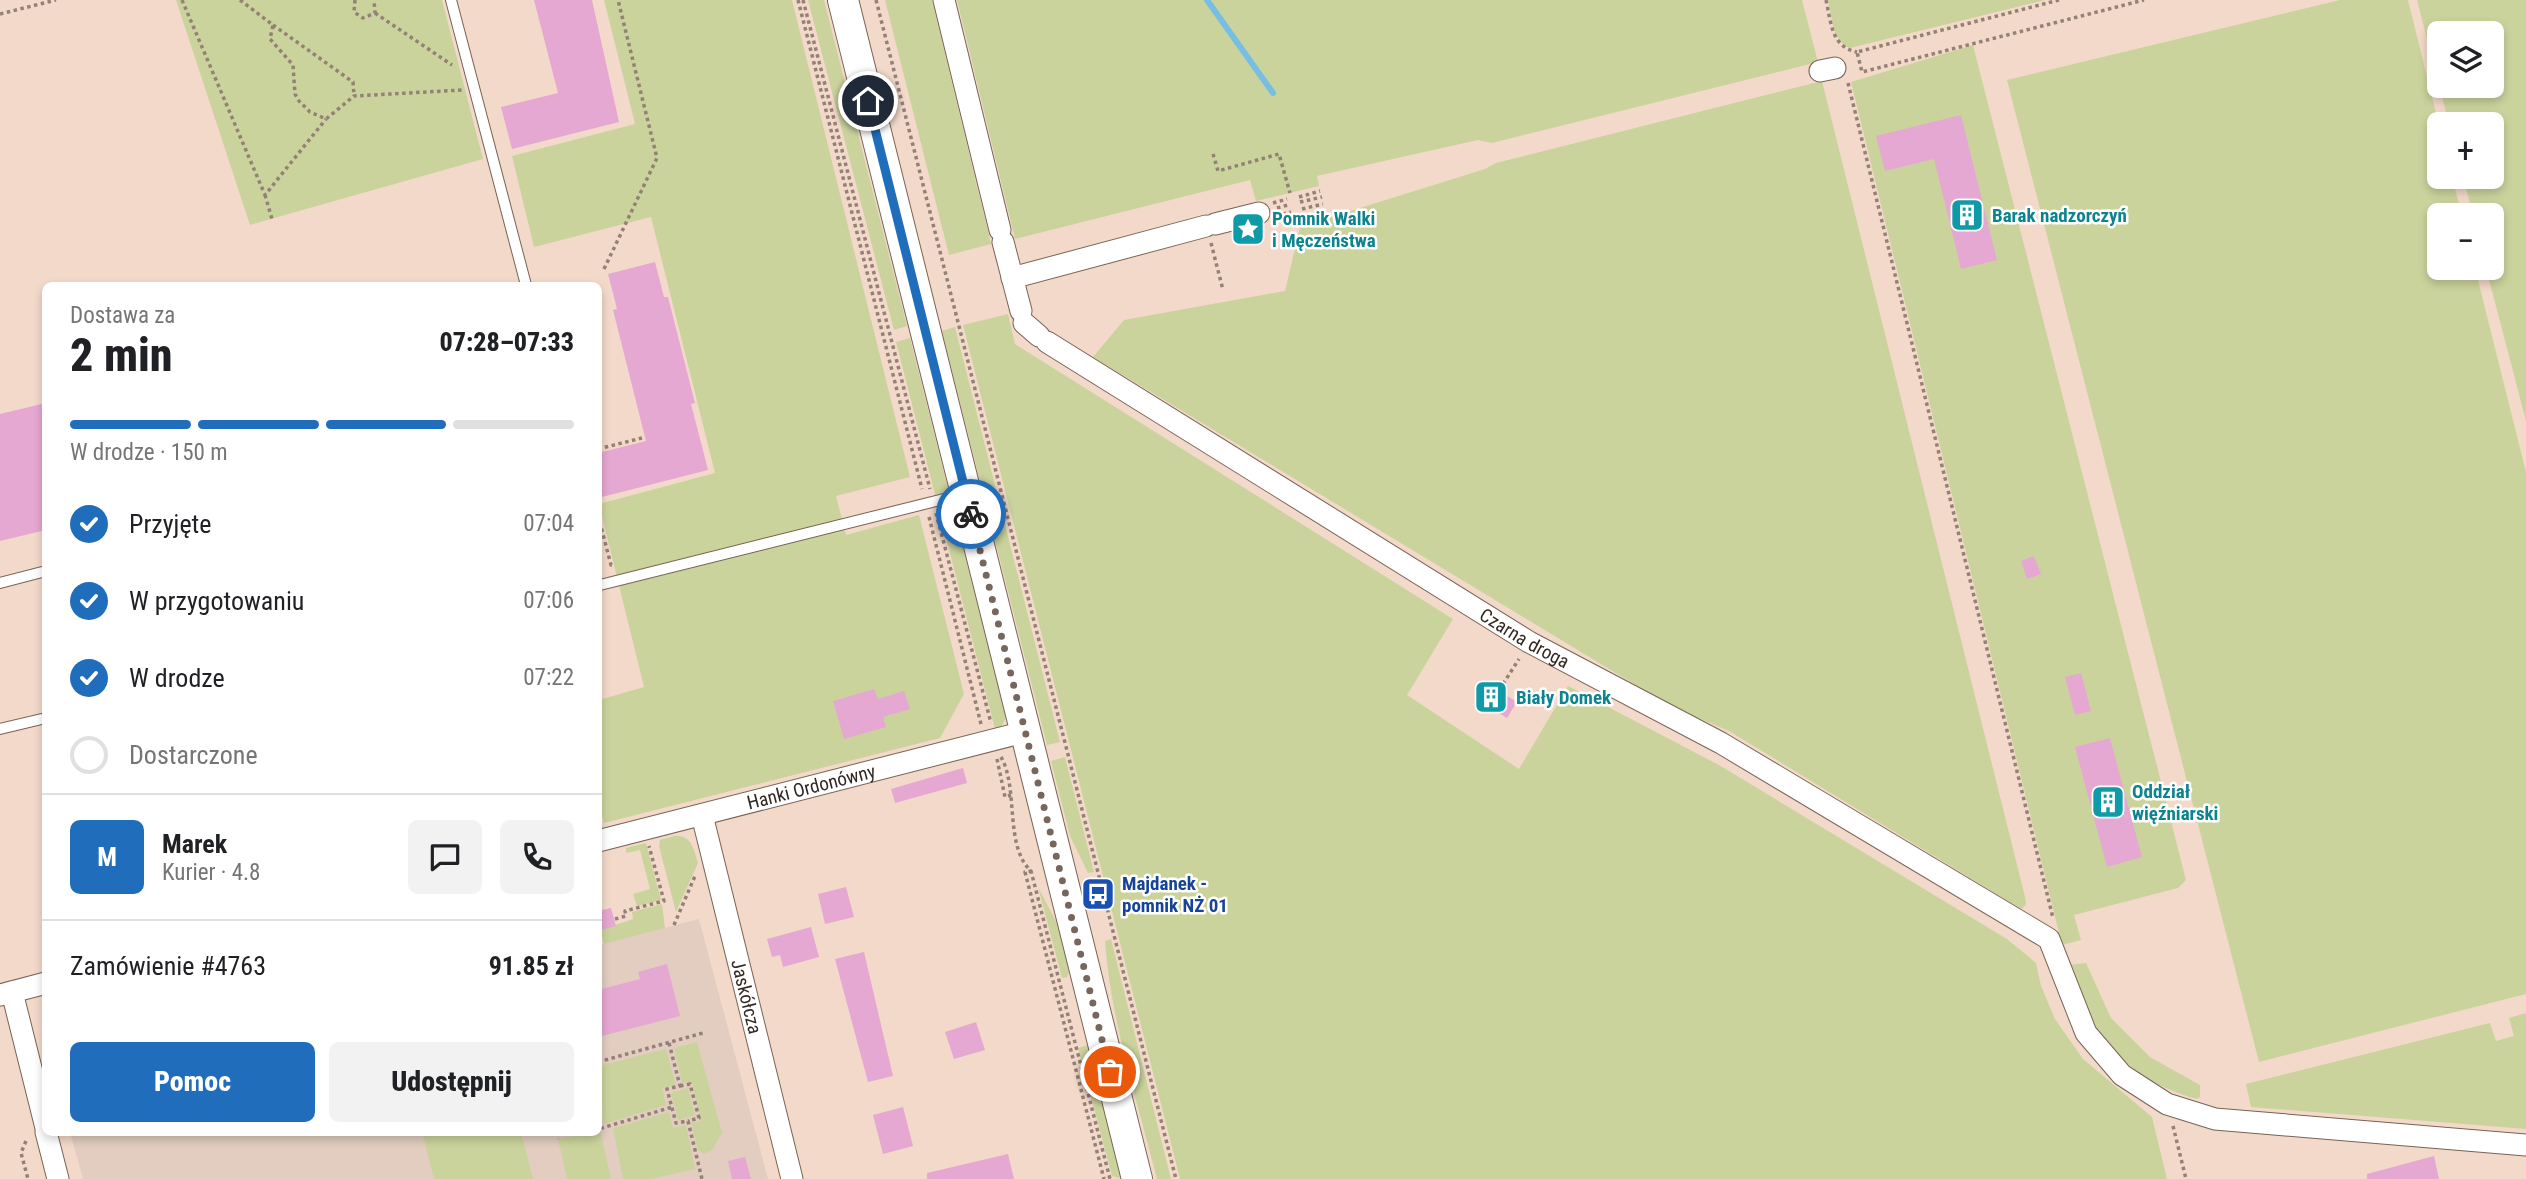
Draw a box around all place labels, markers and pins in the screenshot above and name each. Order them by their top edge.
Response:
pin [838,71,898,131]
building icon: Barak nadzorczyń [1948,196,1986,234]
place label: Barak nadzorczyń [1992,204,2127,227]
place label: Pomnik Walki i Męczeństwa [1272,207,1376,252]
place icon: Pomnik Walki i Męczeństwa [1229,210,1267,248]
building icon: Biały Domek [1472,678,1510,716]
place label: Biały Domek [1516,686,1612,709]
place label: Oddział więźniarski [2132,780,2218,825]
building icon: Oddział więźniarski [2089,783,2127,821]
place label: Majdanek - pomnik NŻ 01 [1122,872,1228,917]
bus stop icon: Majdanek - pomnik NŻ 01 [1079,875,1117,913]
pin [1080,1042,1140,1102]

